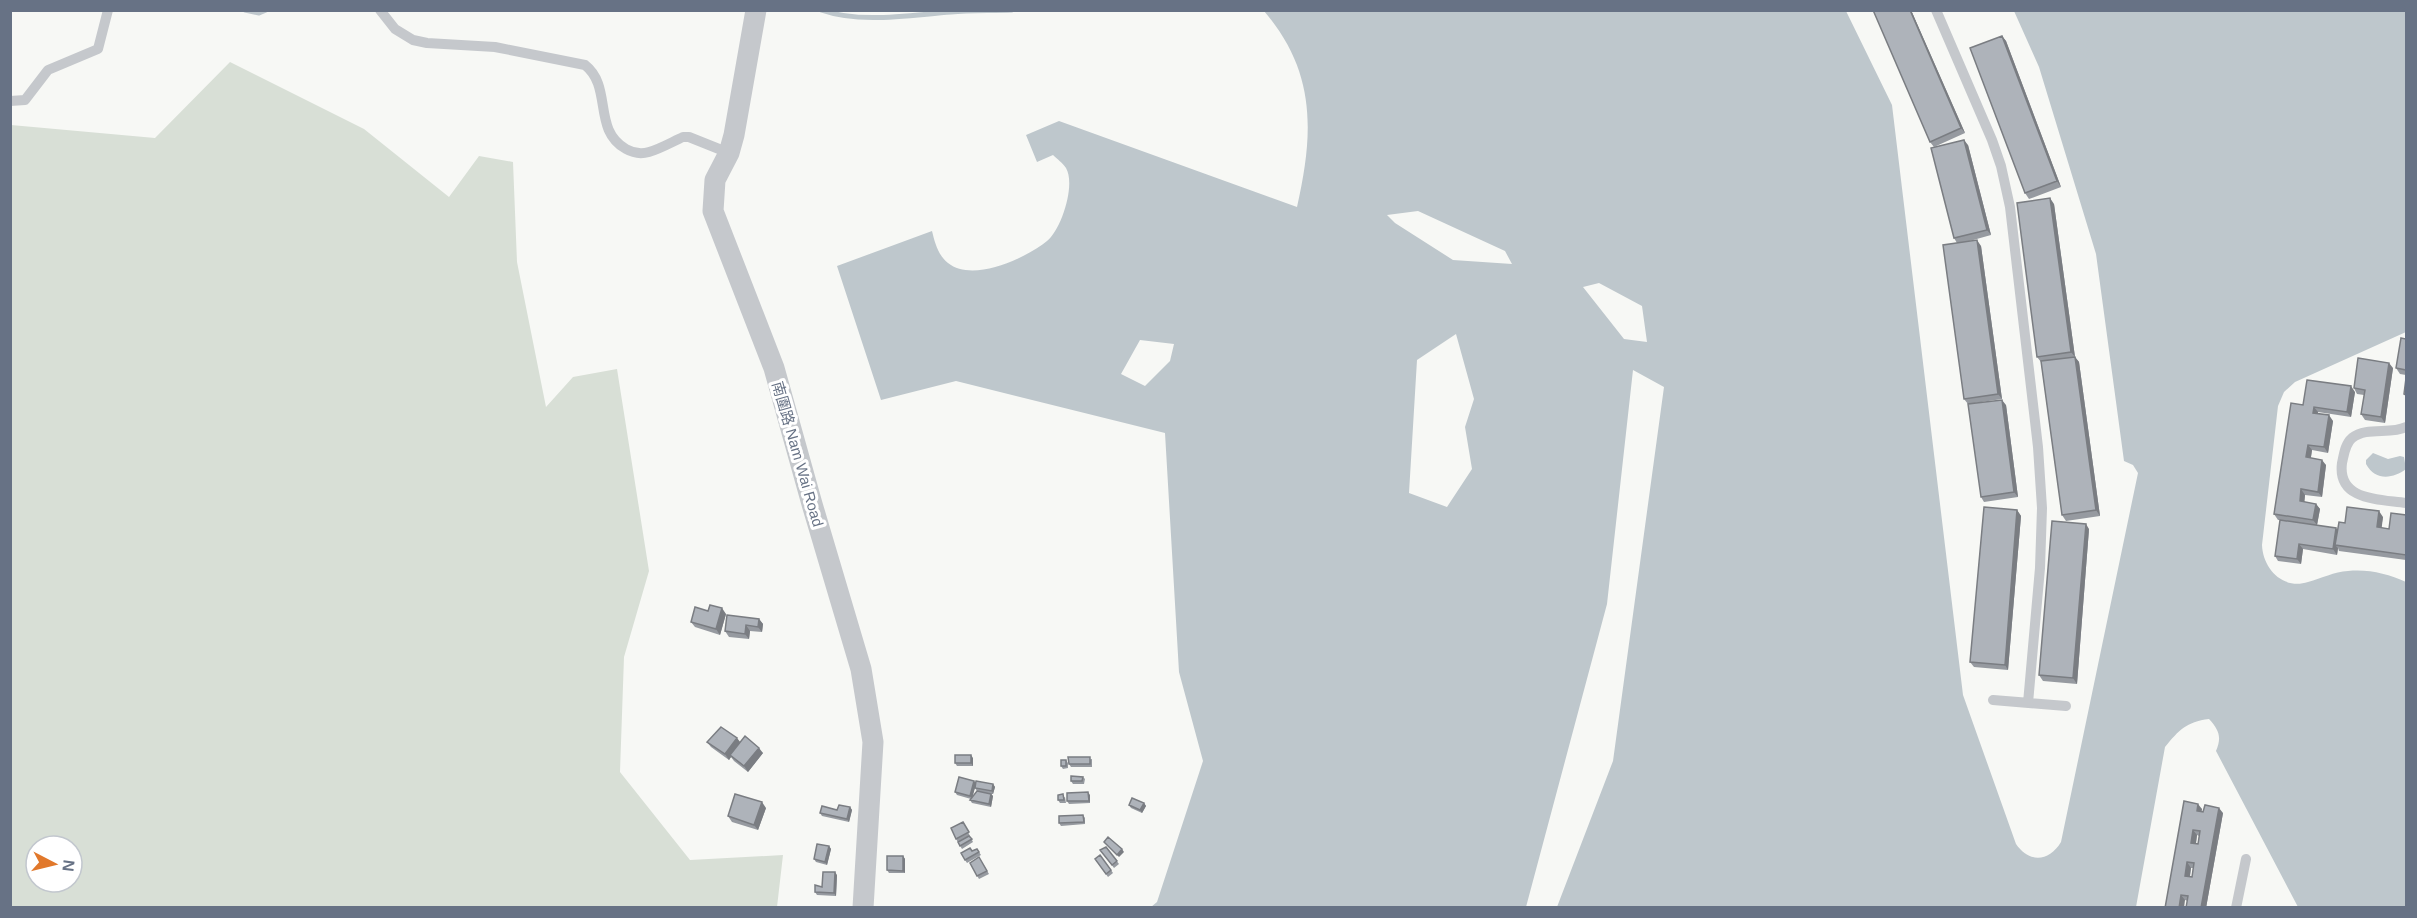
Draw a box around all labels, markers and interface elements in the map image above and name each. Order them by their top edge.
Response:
street label: 南圍路 Nam Wai Road [769,379,827,529]
north arrow [24,834,84,894]
text: N [59,859,78,873]

